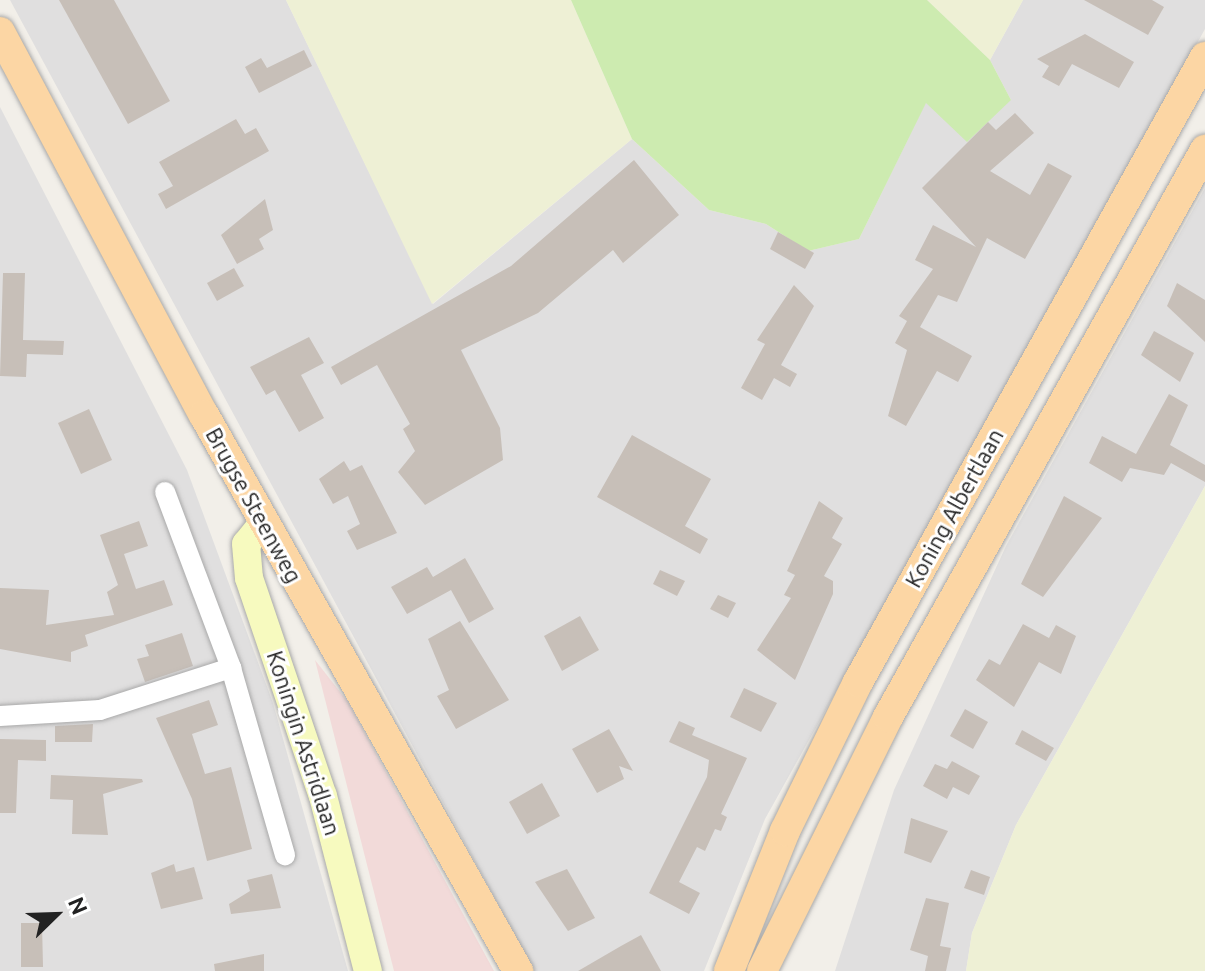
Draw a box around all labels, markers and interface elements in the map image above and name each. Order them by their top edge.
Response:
street label: Brugse Steenweg [201,423,307,587]
street label: Koning Albertlaan [900,424,1008,592]
street label: Koningin Astridlaan [262,647,346,839]
north arrow [16,875,96,955]
text: N [64,893,93,918]

